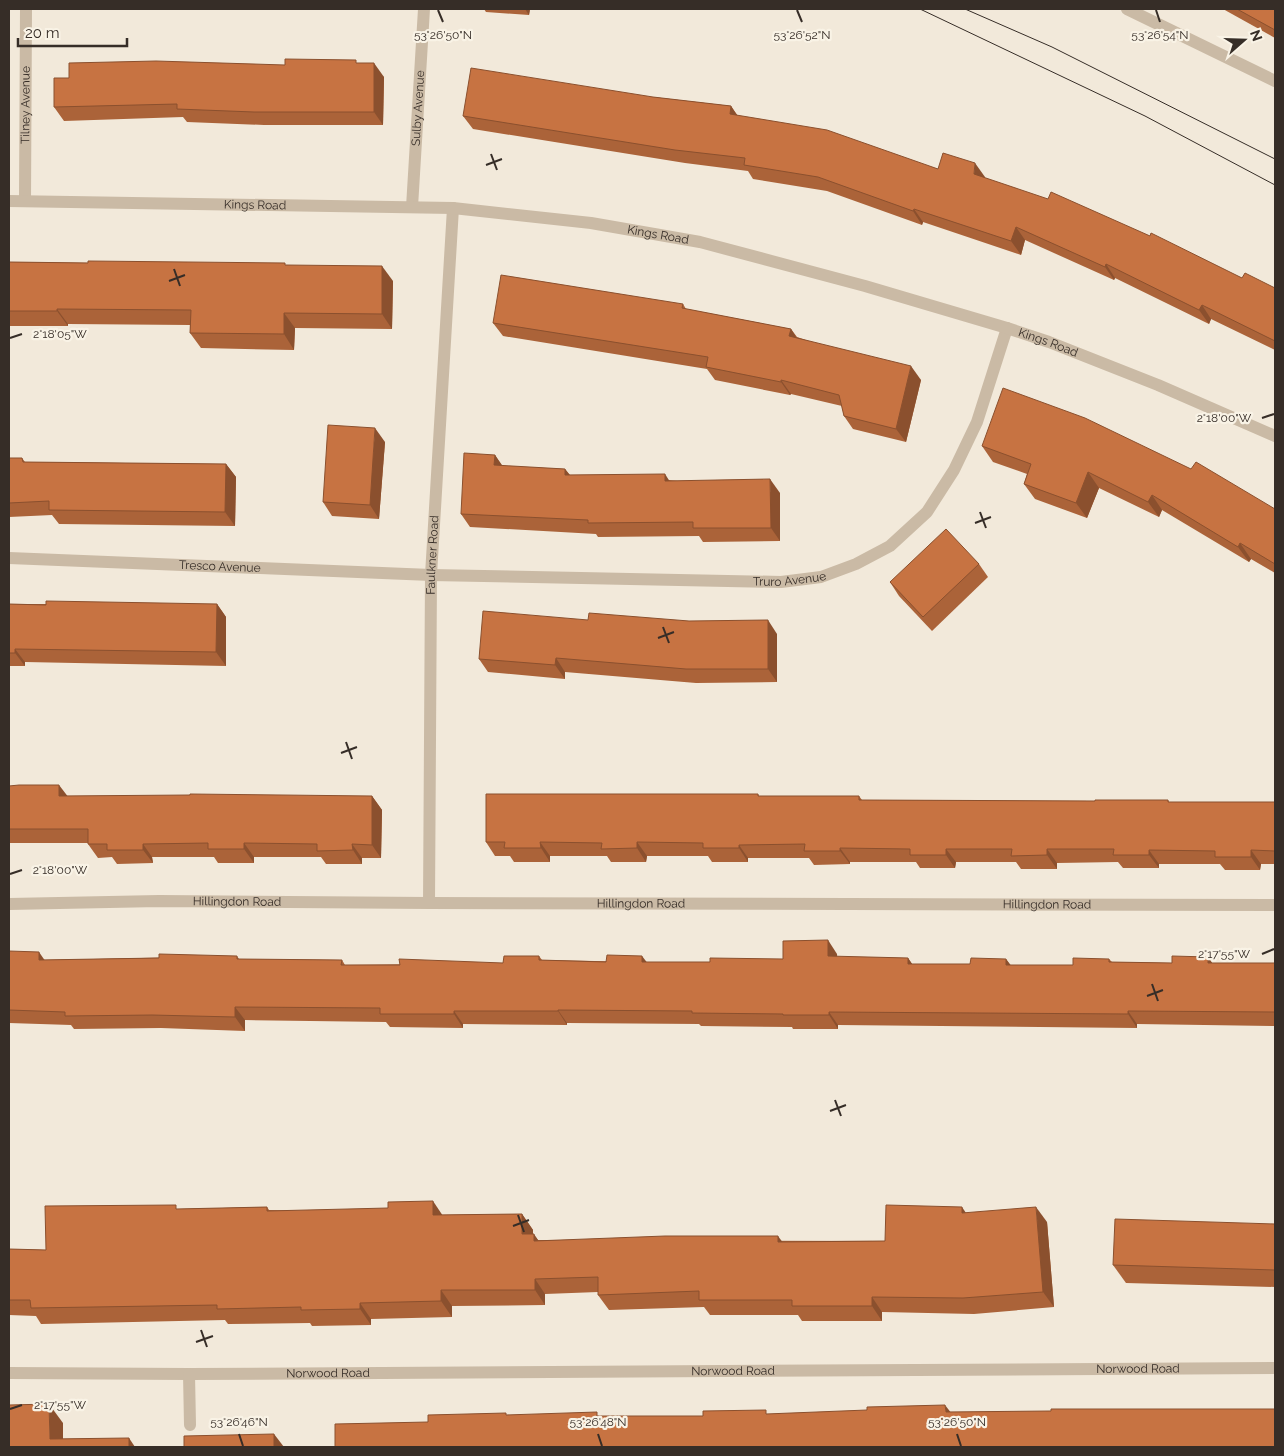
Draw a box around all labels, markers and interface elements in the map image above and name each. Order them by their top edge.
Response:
scale bar [18,15,126,47]
north arrow [1219,15,1269,65]
text: 20 m [25,24,60,42]
text: 53°26'50"N [414,28,472,42]
text: 53°26'52"N [773,28,831,42]
text: 53°26'54"N [1131,28,1189,42]
text: N [1247,28,1266,43]
street label: Tilney Avenue [18,66,33,144]
street label: Sulby Avenue [409,70,427,147]
street label: Kings Road [224,197,286,212]
street label: Kings Road [626,222,690,247]
street label: Kings Road [1017,325,1080,360]
text: 2°18'05"W [33,327,87,341]
text: 2°18'00"W [1197,411,1252,425]
street label: Faulkner Road [424,515,442,595]
street label: Tresco Avenue [179,558,261,575]
street label: Truro Avenue [753,569,828,589]
text: 2°18'00"W [33,863,88,877]
street label: Hillingdon Road [193,894,281,909]
street label: Hillingdon Road [597,896,685,911]
street label: Hillingdon Road [1003,897,1091,912]
text: 2°17'55"W [1198,947,1250,961]
street label: Norwood Road [1096,1362,1180,1376]
street label: Norwood Road [691,1364,775,1378]
street label: Norwood Road [286,1366,370,1380]
text: 2°17'55"W [34,1398,86,1412]
text: 53°26'46"N [210,1415,268,1429]
text: 53°26'48"N [569,1415,627,1429]
text: 53°26'50"N [928,1415,986,1429]

